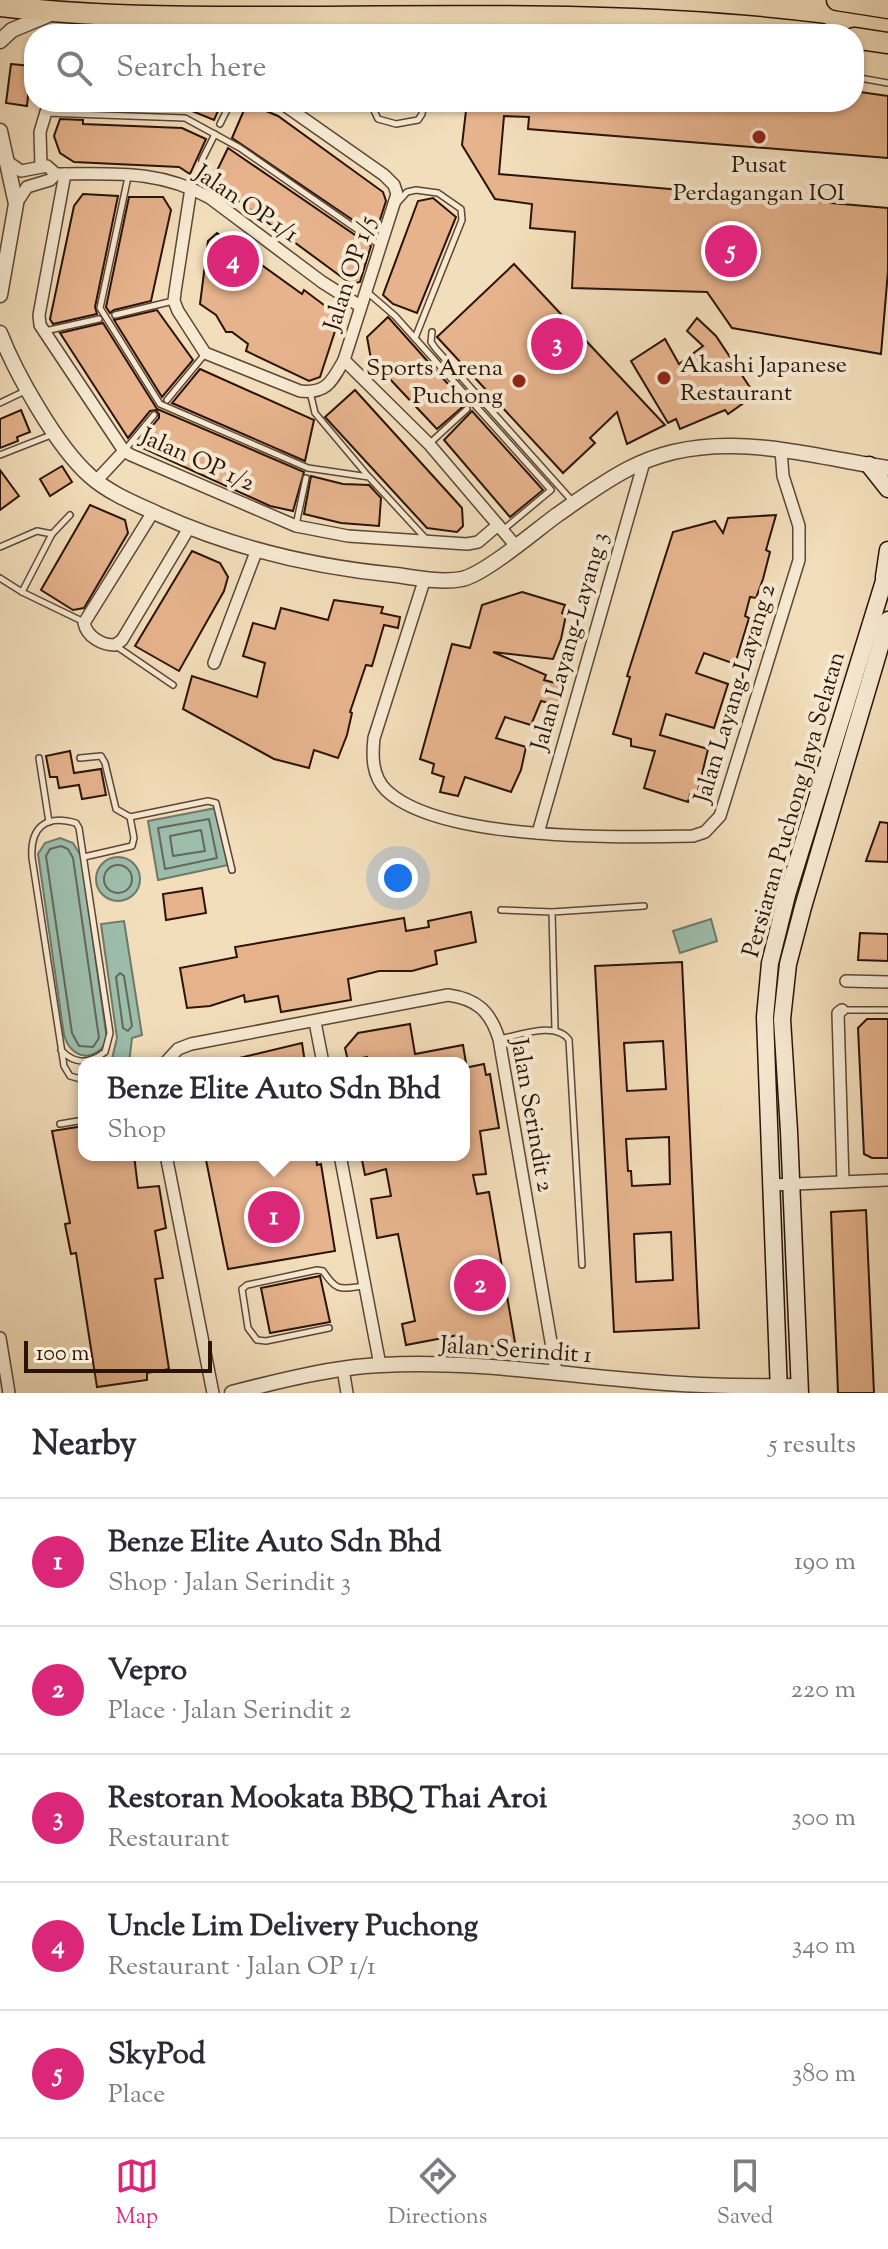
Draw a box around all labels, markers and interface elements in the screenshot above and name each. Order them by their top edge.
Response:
search box [24,24,864,112]
icon: search [52,46,96,90]
text: Search here [116,47,266,90]
marker: Pusat Perdagangan IOI [750,128,768,146]
place label: Pusat Perdagangan IOI [673,149,845,211]
street label: Jalan OP 1/1 [185,156,305,252]
street label: Jalan OP 1/5 [316,212,385,337]
pin: 5 [705,221,757,281]
pin: 4 [207,231,259,291]
pin: 3 [531,314,583,374]
place label: Akashi Japanese Restaurant [680,349,847,411]
place label: Sports Arena Puchong [366,352,503,414]
marker: Akashi Japanese Restaurant [655,369,673,387]
marker: Sports Arena Puchong [510,372,528,390]
street label: Jalan OP 1/2 [133,420,260,501]
street label: Jalan Layang-Layang 3 [523,528,618,757]
street label: Jalan Layang-Layang 2 [686,580,785,809]
street label: Persiaran Puchong Jaya Selatan [735,648,855,961]
your location [378,858,418,898]
street label: Jalan Serindit 2 [500,1034,561,1195]
popup [78,1057,470,1161]
text: Benze Elite Auto Sdn Bhd [107,1069,441,1112]
text: Shop [107,1112,166,1149]
pin: 1 [248,1187,300,1247]
pin: 2 [454,1255,506,1315]
street label: Jalan Serindit 1 [437,1329,593,1373]
scale bar [24,1337,212,1373]
text: 100 m [36,1339,89,1371]
text: Nearby [32,1421,137,1470]
text: 5 results [768,1427,856,1464]
text: Benze Elite Auto Sdn Bhd [108,1522,441,1565]
text: 1 [54,1544,62,1581]
text: 190 m [794,1544,856,1581]
text: Shop · Jalan Serindit 3 [108,1565,351,1602]
text: Vepro [108,1650,187,1693]
text: 2 [52,1672,64,1709]
text: 220 m [791,1672,856,1709]
text: Place · Jalan Serindit 2 [108,1693,351,1730]
text: Restoran Mookata BBQ Thai Aroi [108,1778,547,1821]
text: 3 [53,1800,63,1837]
text: 300 m [791,1800,856,1837]
text: Restaurant [108,1821,229,1858]
text: Uncle Lim Delivery Puchong [108,1906,478,1949]
text: 4 [51,1928,65,1965]
text: 340 m [792,1928,856,1965]
text: Restaurant · Jalan OP 1/1 [108,1949,376,1986]
text: SkyPod [108,2034,206,2077]
text: 5 [54,2056,62,2093]
text: 380 m [792,2056,856,2093]
text: Place [108,2077,165,2114]
tab: Map [115,2154,159,2234]
tab: Directions [388,2154,487,2234]
tab: Saved [717,2154,773,2234]

